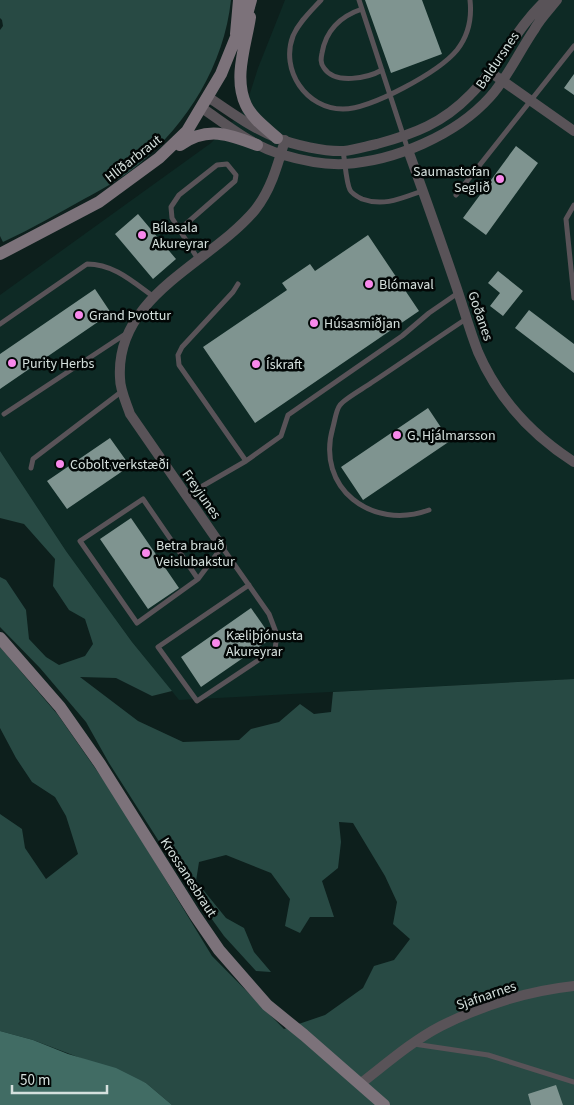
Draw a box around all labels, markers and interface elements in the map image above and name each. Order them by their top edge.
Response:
street label: Baldursnes [471,28,524,93]
street label: Hlíðarbraut [101,130,166,187]
place label: Saumastofan Seglið [413,162,490,198]
marker: Saumastofan Seglið [494,173,506,185]
place label: Bílasala Akureyrar [152,218,209,254]
marker: Bílasala Akureyrar [136,229,148,241]
place label: Blómaval [379,275,434,295]
marker: Blómaval [363,278,375,290]
street label: Goðanes [462,289,498,344]
place label: Grand Þvottur [89,306,171,326]
marker: Grand Þvottur [73,309,85,321]
place label: Húsasmiðjan [324,314,400,334]
marker: Húsasmiðjan [308,317,320,329]
place label: Purity Herbs [22,354,95,374]
place label: Ískraft [266,355,303,375]
marker: Purity Herbs [6,357,18,369]
marker: Ískraft [250,358,262,370]
place label: G. Hjálmarsson [407,426,496,446]
marker: G. Hjálmarsson [391,429,403,441]
place label: Cobolt verkstæði [70,455,169,475]
marker: Cobolt verkstæði [54,458,66,470]
street label: Freyjunes [177,466,226,523]
place label: Betra brauð Veislubakstur [156,536,235,572]
marker: Betra brauð Veislubakstur [140,547,152,559]
place label: Kæliþjónusta Akureyrar [226,626,303,662]
marker: Kæliþjónusta Akureyrar [210,637,222,649]
street label: Krossanesbraut [155,834,222,922]
street label: Sjafnarnes [454,976,519,1016]
scale bar [12,1062,108,1094]
text: 50 m [20,1070,50,1091]

